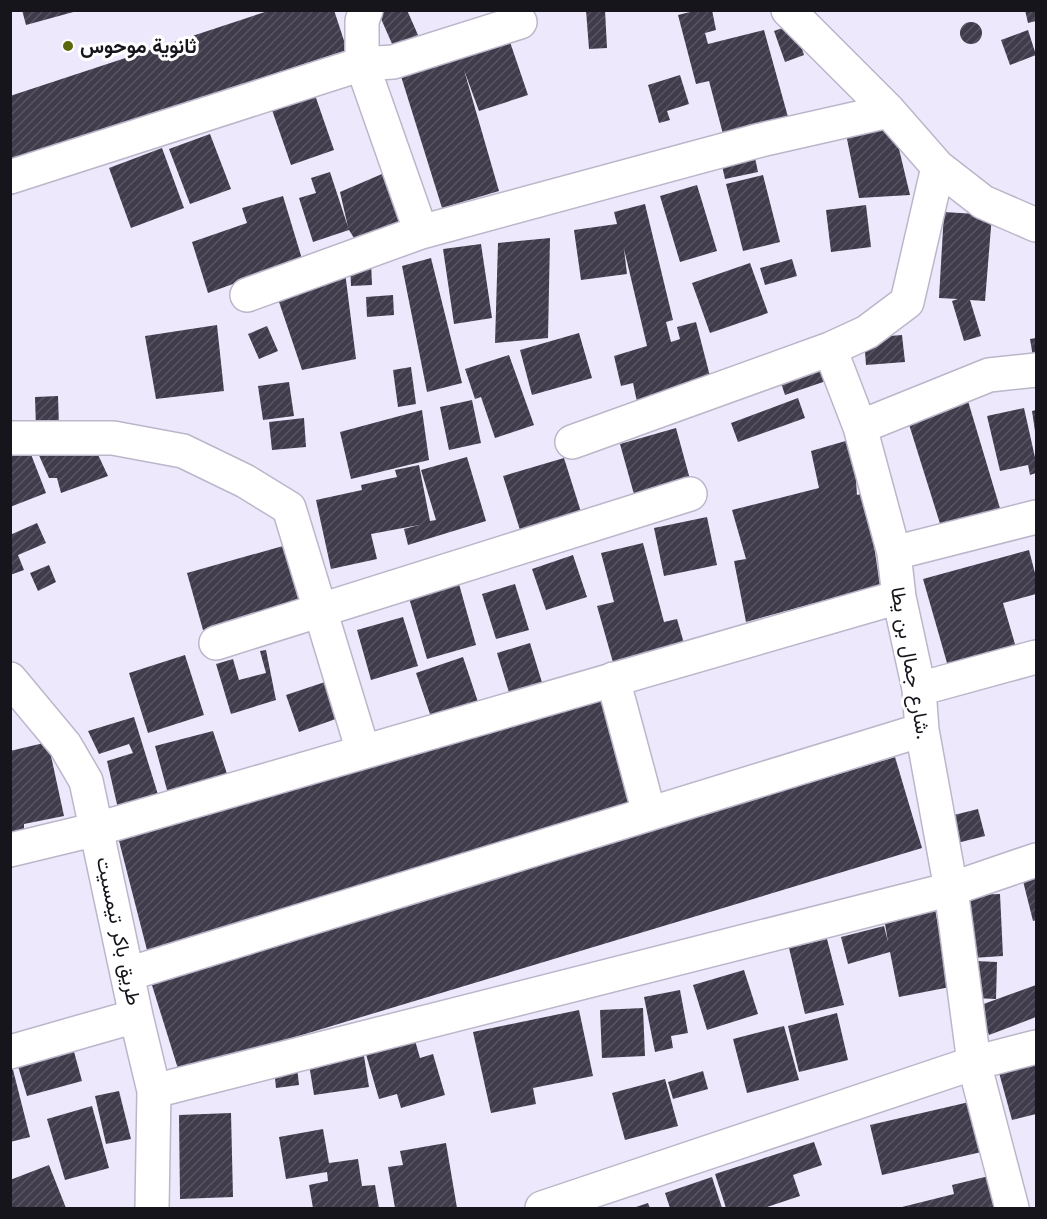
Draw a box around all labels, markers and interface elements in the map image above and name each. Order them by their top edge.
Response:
place label: ثانوية موحوس [80,34,197,59]
marker: ثانوية موحوس [61,39,75,53]
street label: شارع جمال بن يطا. [884,585,936,741]
street label: طريق باكر تيمسيت [91,854,146,1008]

